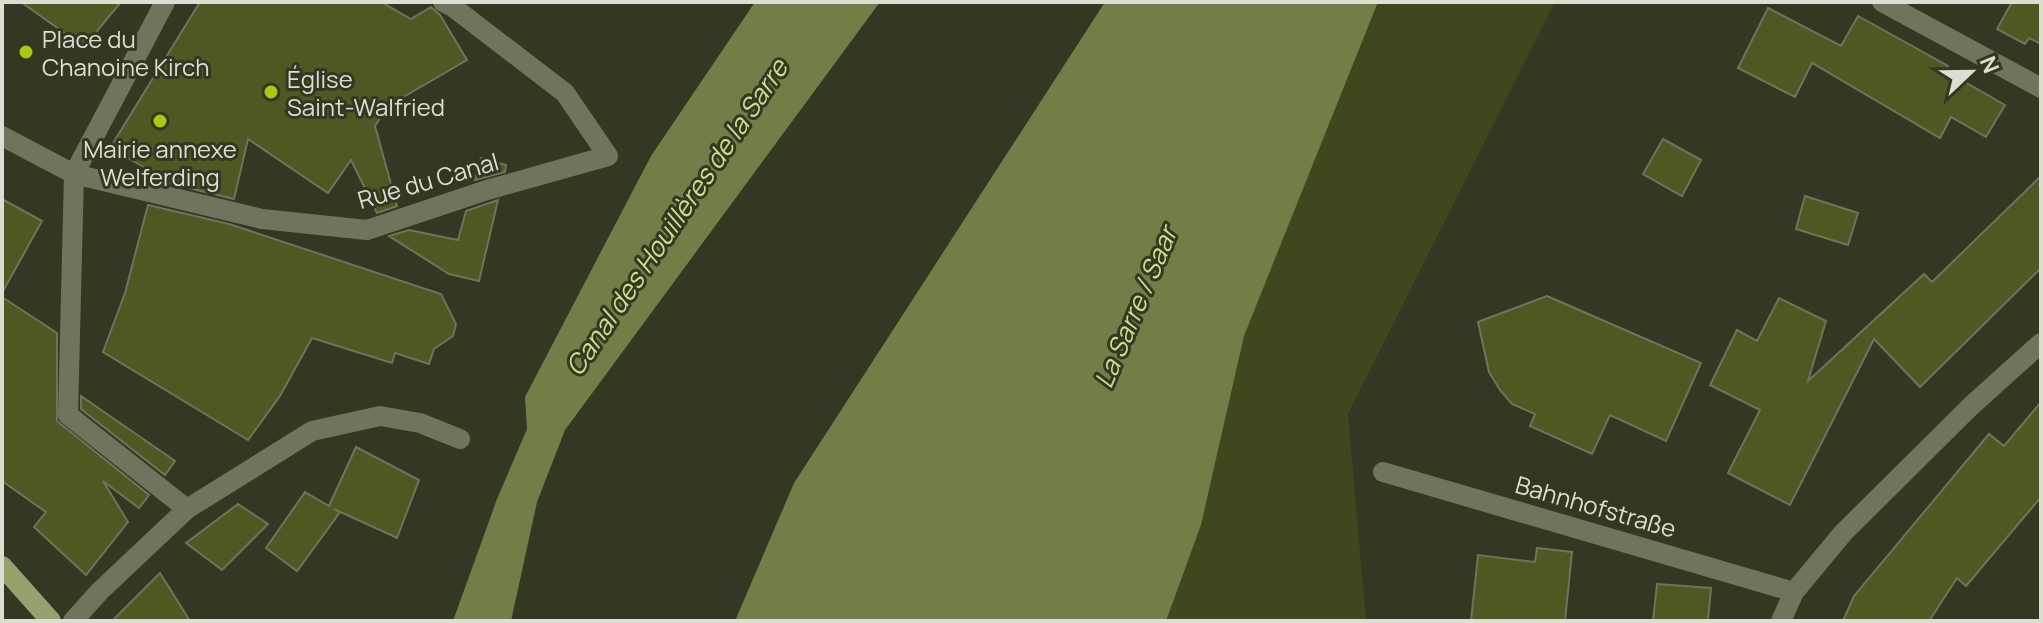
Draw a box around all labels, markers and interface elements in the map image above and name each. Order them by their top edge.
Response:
place label: Place du Chanoine Kirch [42,22,210,83]
north arrow [1931,32,2011,112]
marker: Place du Chanoine Kirch [17,43,35,61]
water label: Canal des Houillères de la Sarre [556,50,797,382]
text: N [1973,52,2006,77]
place label: Église Saint-Walfried [287,62,445,123]
marker: Église Saint-Walfried [262,83,280,101]
marker: Mairie annexe Welferding [151,112,169,130]
place label: Mairie annexe Welferding [83,132,237,193]
street label: Rue du Canal [354,144,502,216]
water label: La Sarre / Saar [1085,218,1187,393]
street label: Bahnhofstraße [1512,467,1680,545]

